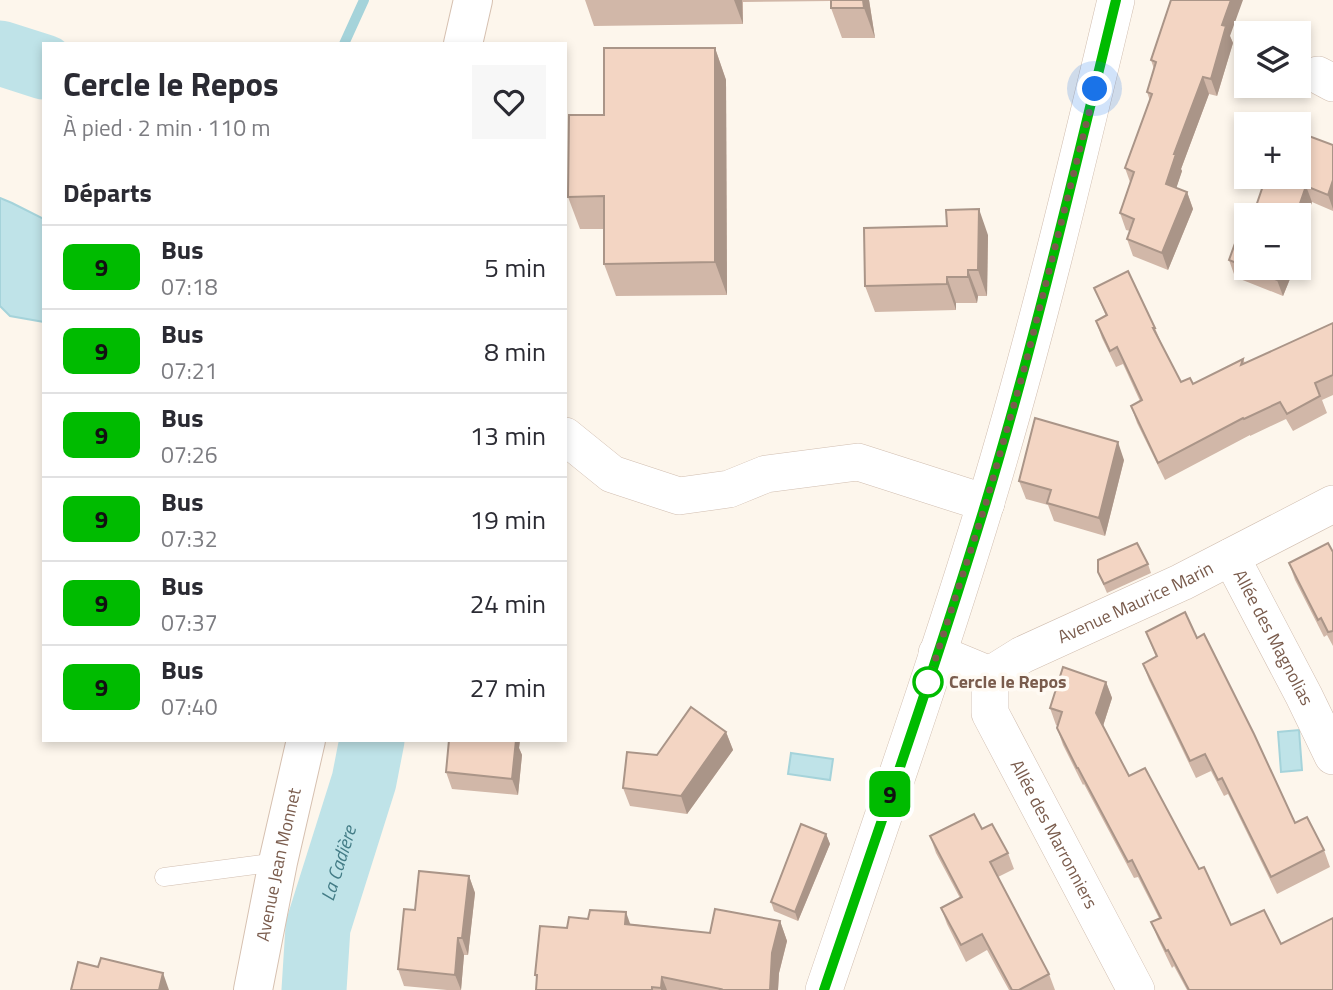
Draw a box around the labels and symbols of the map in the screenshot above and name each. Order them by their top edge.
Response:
your location [1077,71,1112,106]
street label: Avenue Maurice Marin [1053,554,1218,650]
street label: Allée des Magnolias [1227,565,1321,710]
marker: Cercle le Repos [913,667,943,697]
place label: Cercle le Repos [949,668,1067,695]
street label: Allée des Marronniers [1004,755,1105,913]
line badge: 9 [867,771,913,817]
street label: Avenue Jean Monnet [249,784,308,944]
water label: La Cadière [312,821,363,904]

